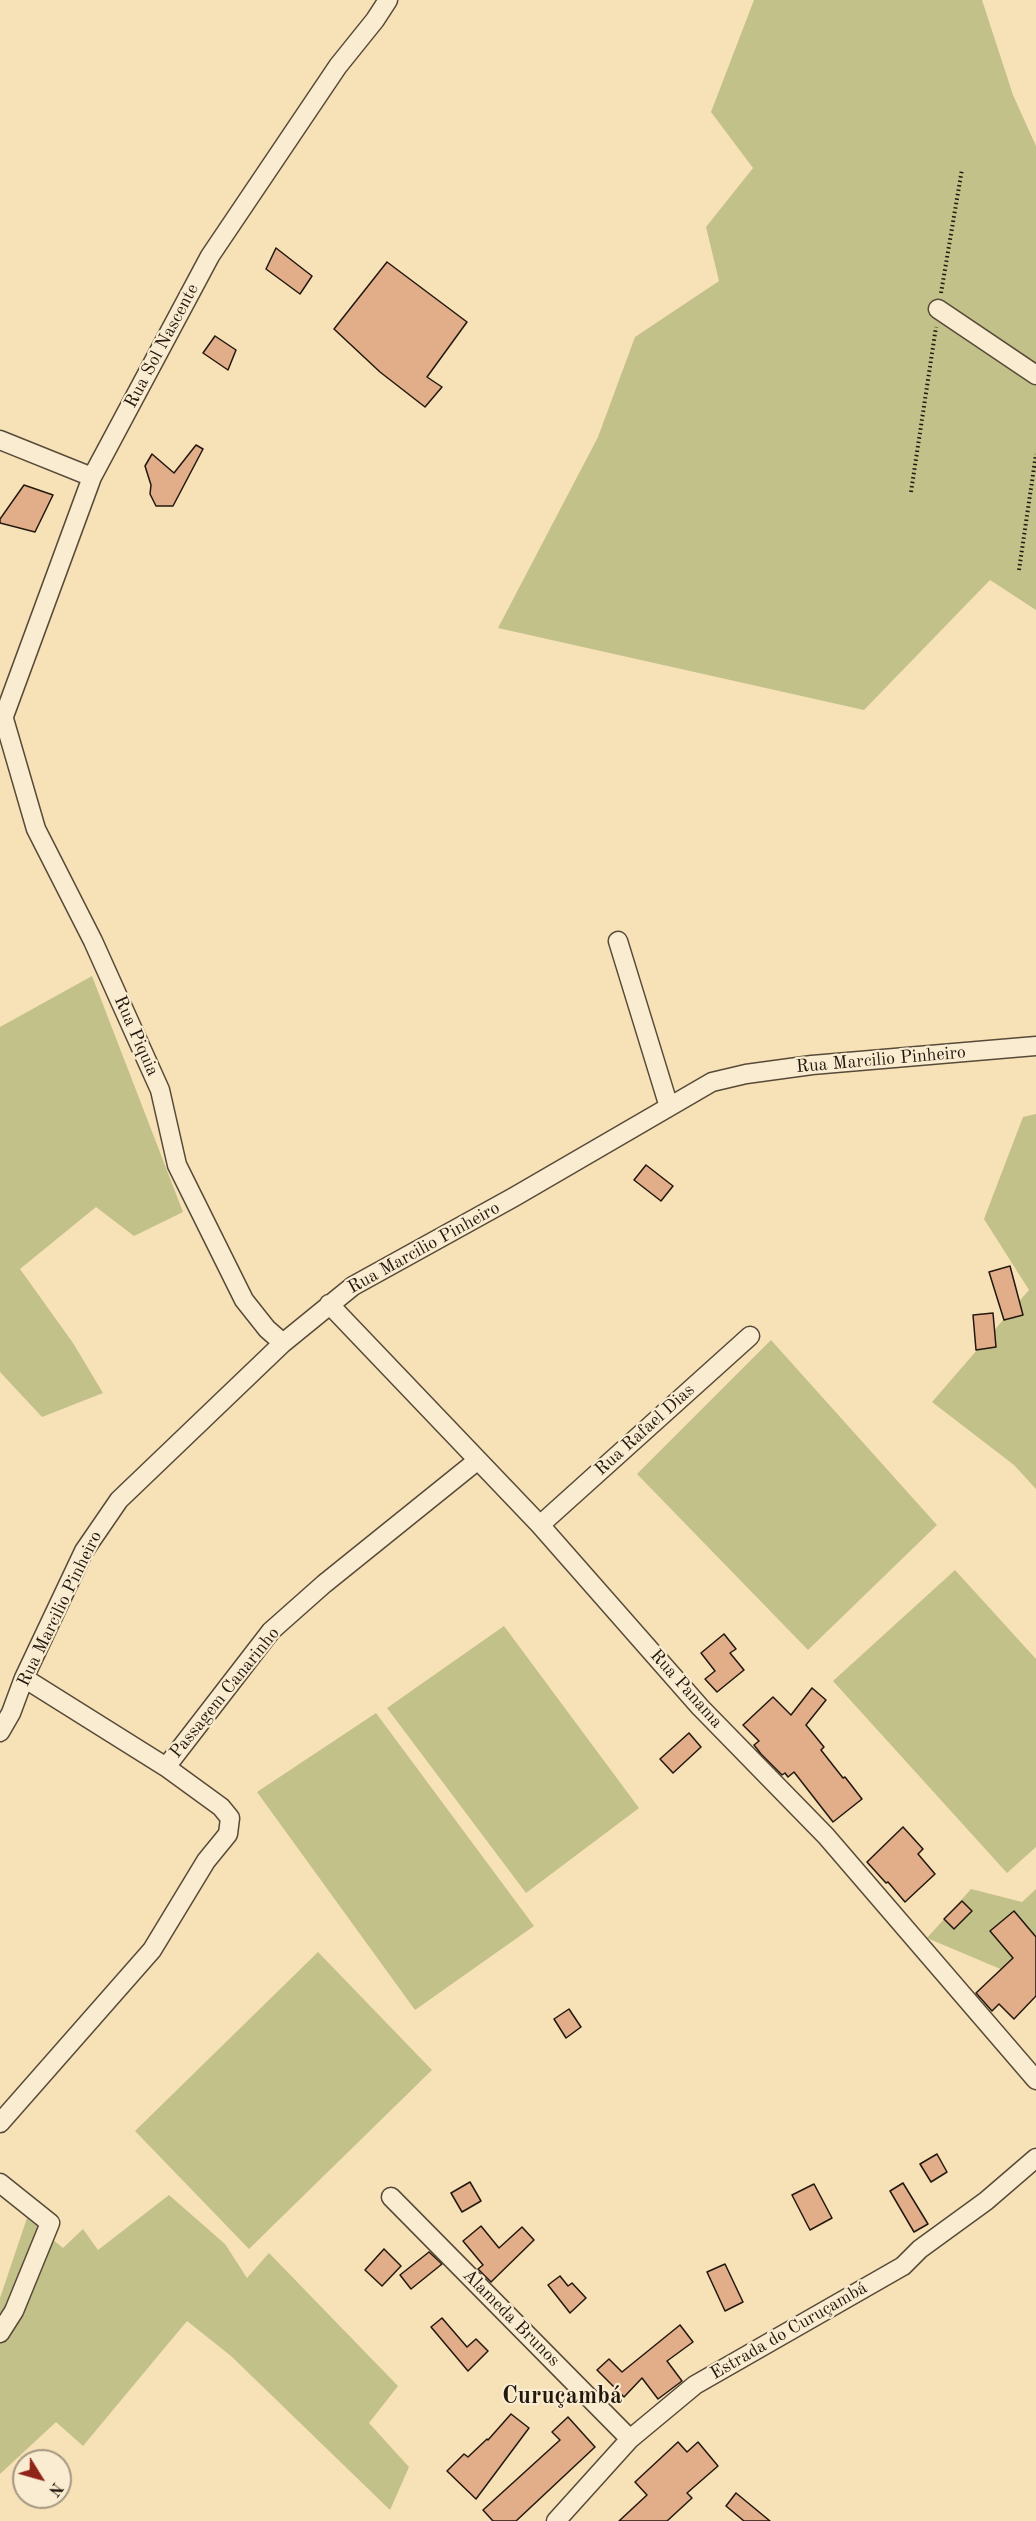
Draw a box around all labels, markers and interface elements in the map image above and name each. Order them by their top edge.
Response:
street label: Rua Sol Nascente [120,280,204,412]
street label: Rua Piquia [109,992,163,1080]
street label: Rua Marcilio Pinheiro [795,1042,967,1078]
street label: Rua Marcilio Pinheiro [344,1197,504,1299]
street label: Rua Rafael Dias [591,1380,699,1480]
street label: Rua Marcilio Pinheiro [13,1528,107,1690]
street label: Passagem Canarinho [165,1623,285,1763]
street label: Rua Panama [645,1645,727,1733]
street label: Alameda Brunos [458,2265,564,2371]
street label: Estrada do Curuçambá [707,2277,871,2385]
district label: Curuçambá [502,2383,622,2411]
north arrow [12,2449,72,2509]
text: N [45,2479,65,2498]

